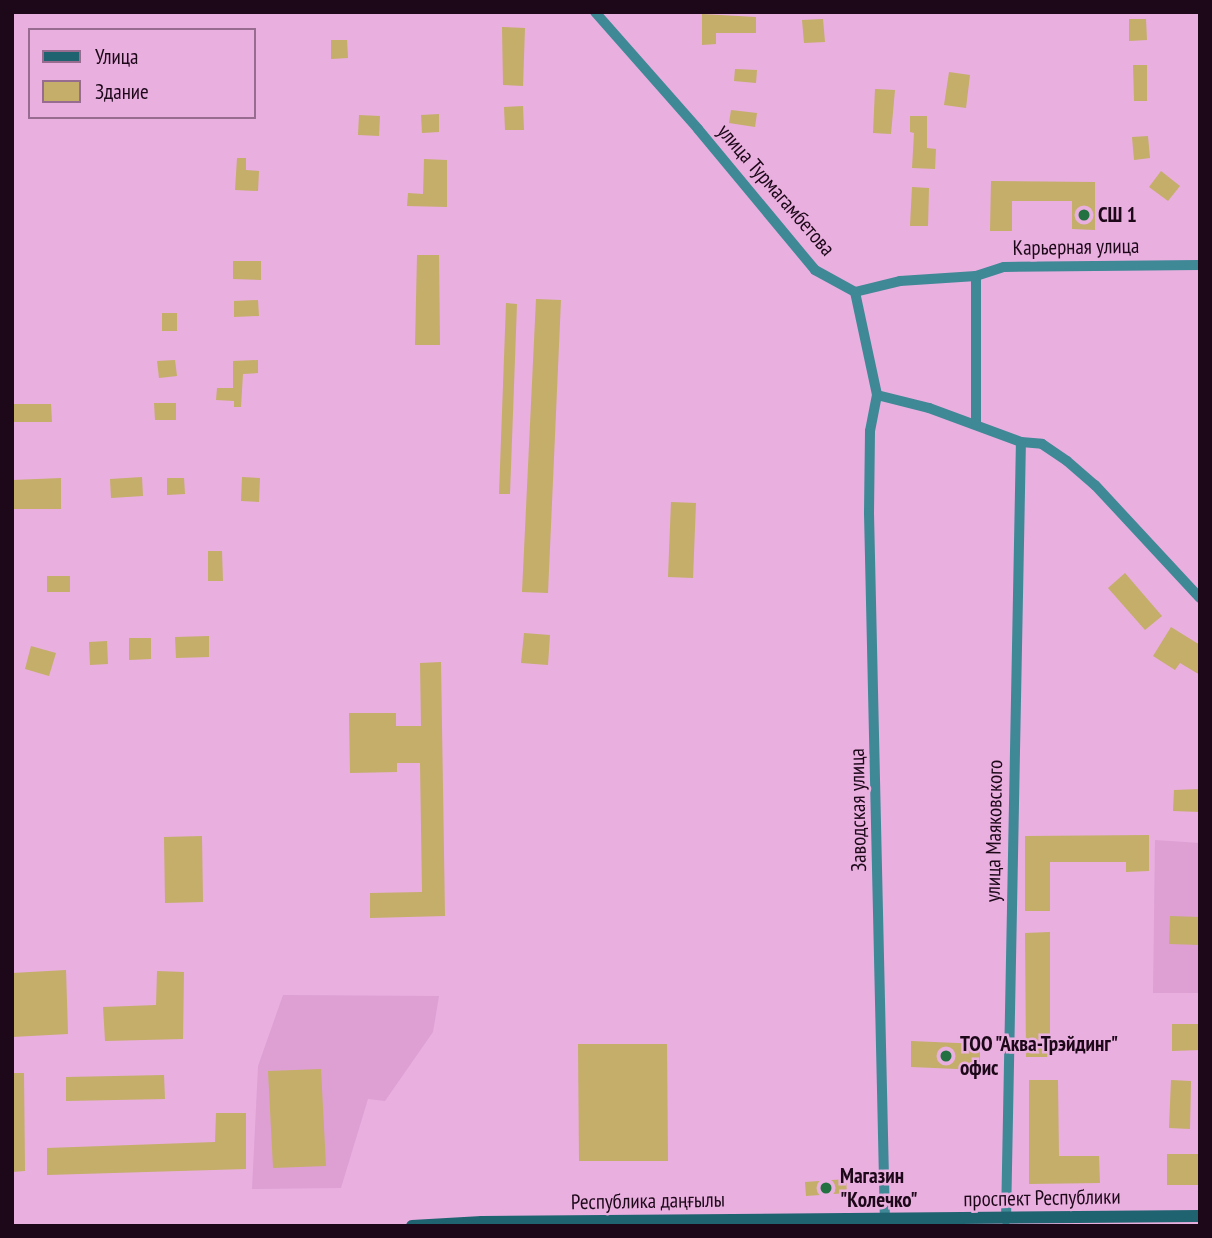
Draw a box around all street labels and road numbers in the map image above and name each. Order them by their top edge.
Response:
street label: улица Турмагамбетова [712,119,840,261]
street label: Карьерная улица [1012,233,1140,261]
street label: Заводская улица [844,748,872,872]
street label: улица Маяковского [980,760,1008,902]
street label: проспект Республики [963,1184,1121,1212]
street label: Республика даңғылы [571,1187,725,1215]

